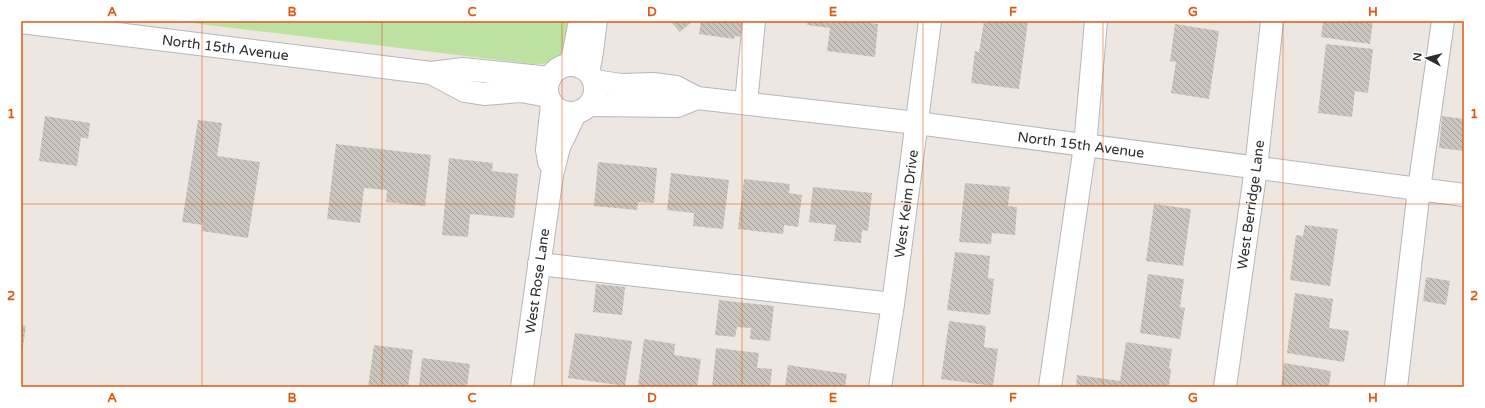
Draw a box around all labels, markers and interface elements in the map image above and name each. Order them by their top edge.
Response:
text: A [107,4,117,20]
text: B [287,4,297,20]
text: C [467,4,477,20]
text: D [647,4,657,20]
text: E [829,4,837,20]
text: F [1009,4,1017,20]
text: G [1188,4,1198,20]
text: H [1368,4,1378,20]
street label: North 15th Avenue [161,31,290,64]
north arrow [1407,38,1447,78]
text: N [1411,52,1425,62]
text: 1 [7,106,15,122]
text: 1 [1470,106,1478,122]
street label: North 15th Avenue [1017,128,1145,161]
street label: West Berridge Lane [1233,139,1268,271]
street label: West Keim Drive [891,149,922,259]
street label: West Rose Lane [521,227,553,335]
text: 2 [7,288,15,304]
text: 2 [1470,288,1478,304]
text: A [107,390,117,406]
text: B [287,390,297,406]
text: C [467,390,477,406]
text: D [647,390,657,406]
text: E [829,390,837,406]
text: F [1009,390,1017,406]
text: G [1188,390,1198,406]
text: H [1368,390,1378,406]

